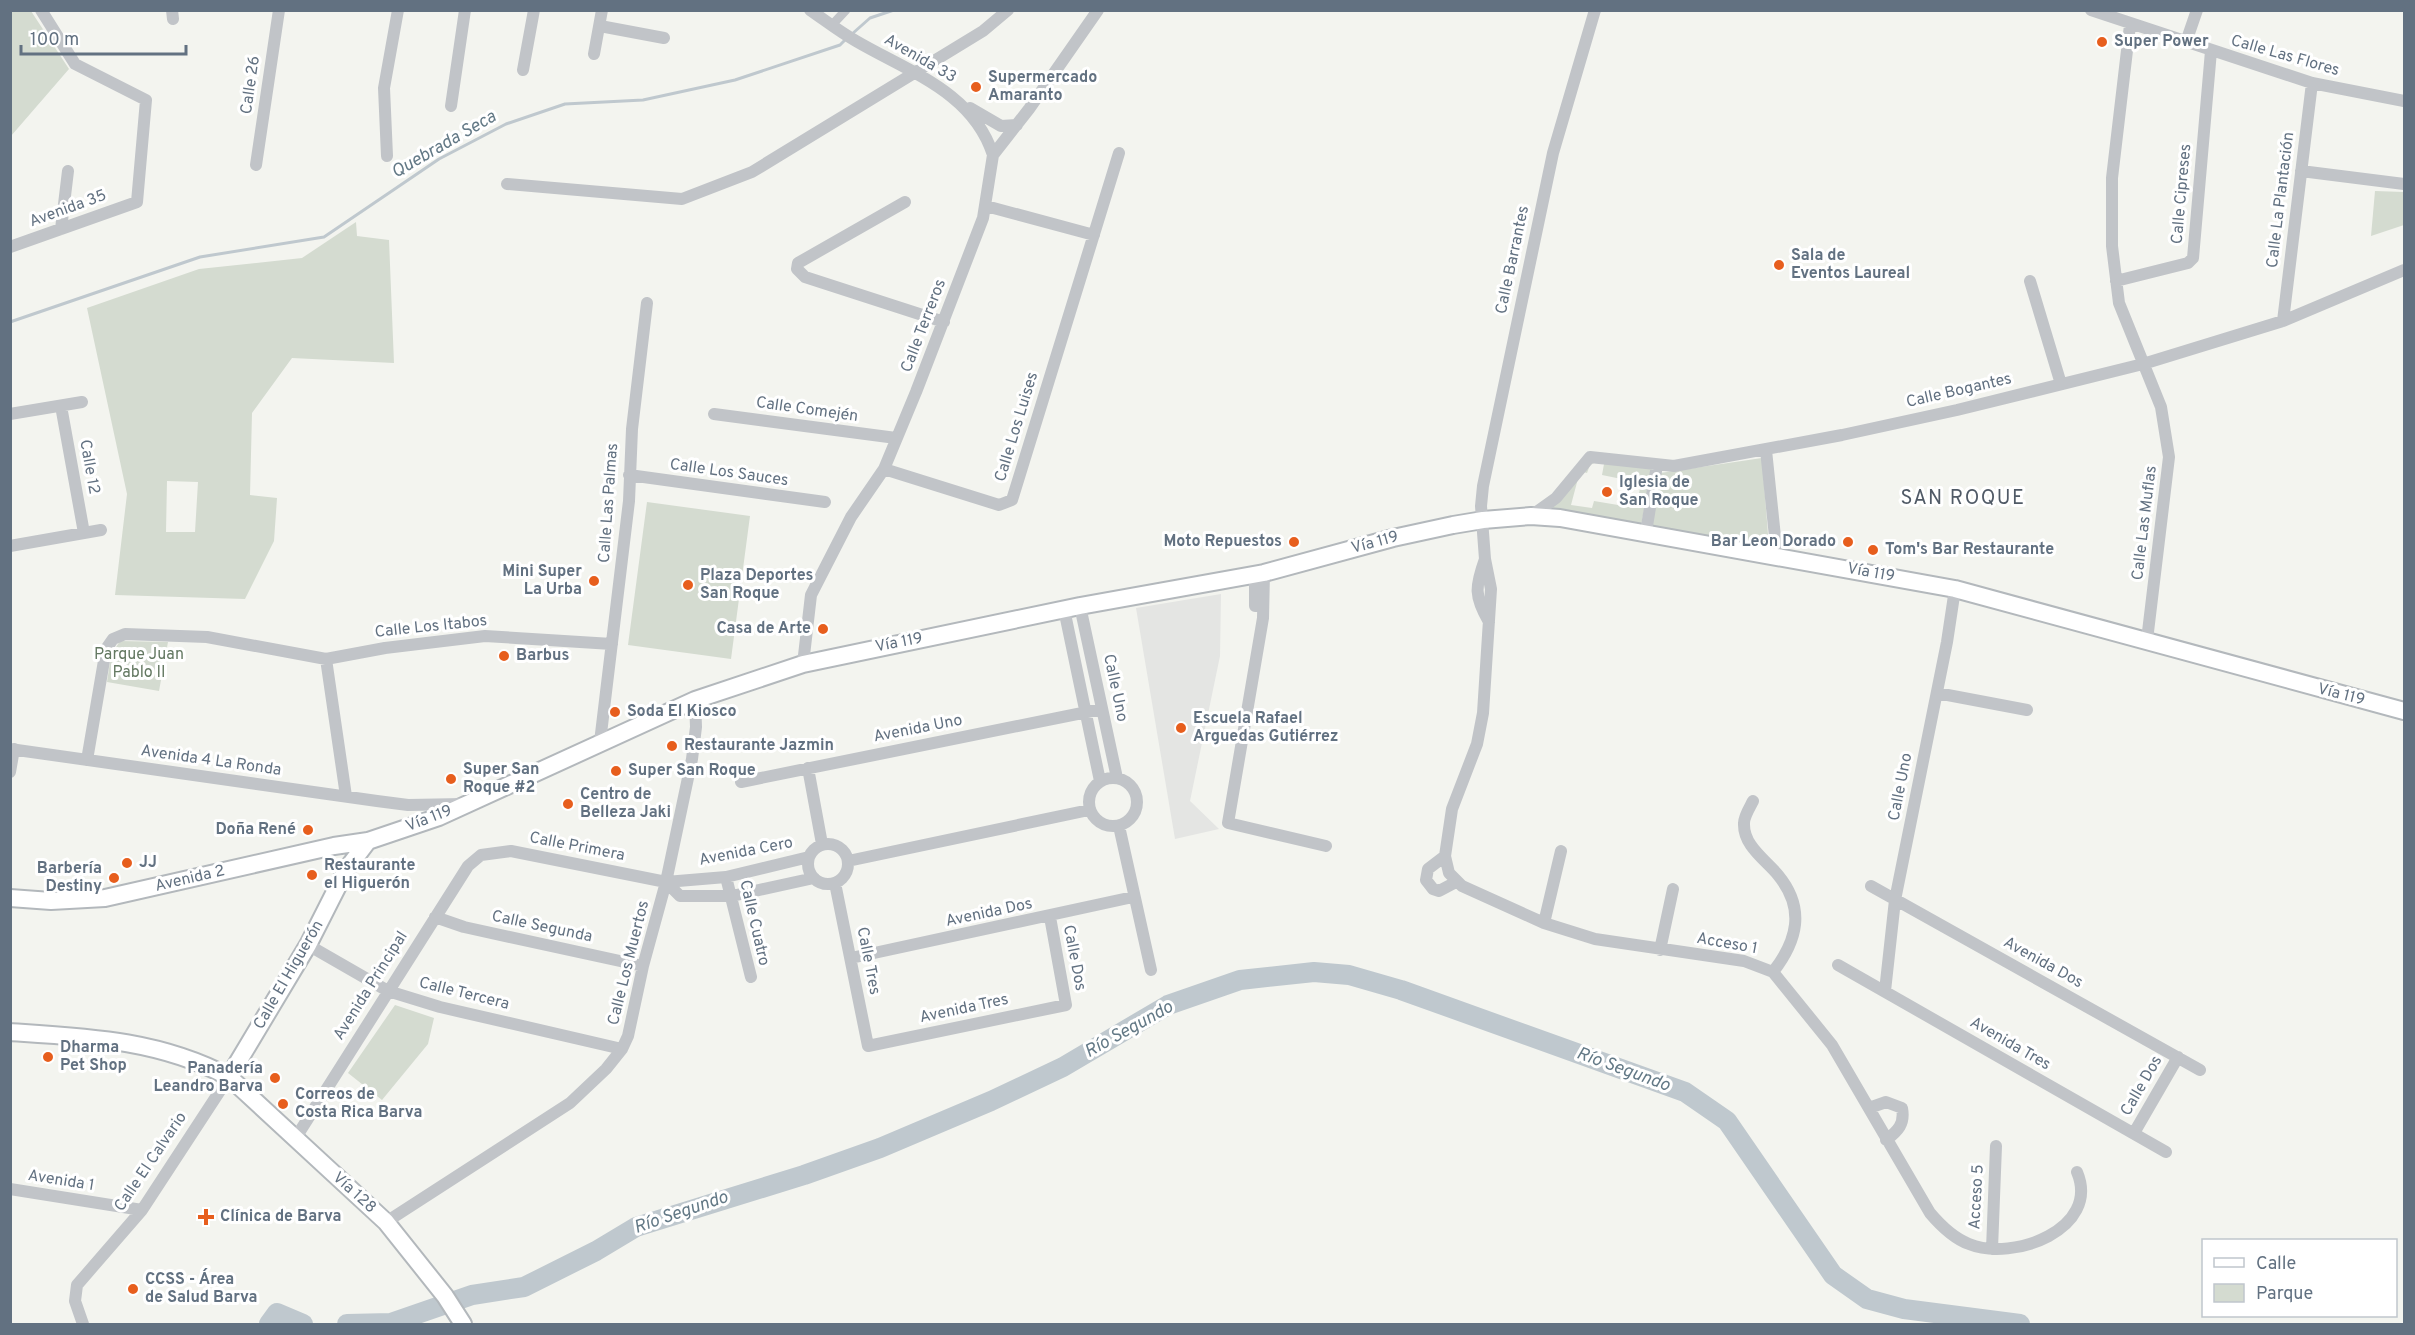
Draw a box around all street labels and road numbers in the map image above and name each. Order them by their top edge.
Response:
street label: Avenida 33 [880,30,960,88]
street label: Calle Las Flores [2228,31,2342,81]
street label: Calle 26 [237,54,265,116]
street label: Calle La Plantación [2263,131,2299,269]
street label: Calle Cipreses [2168,143,2196,245]
street label: Avenida 35 [27,186,109,232]
street label: Calle Barrantes [1492,204,1534,316]
street label: Calle Terreros [897,276,951,376]
street label: Calle Bogantes [1904,369,2014,413]
street label: Calle Los Luises [991,370,1043,484]
street label: Calle Comején [755,393,859,427]
street label: Calle 12 [74,438,104,496]
street label: Calle Las Palmas [595,442,623,564]
street label: Calle Los Sauces [668,455,790,491]
street label: Calle Las Muflas [2128,464,2162,582]
street label: Vía 119 [1349,527,1401,559]
street label: Vía 119 [1846,559,1896,587]
street label: Calle Los Itabos [374,611,488,643]
street label: Vía 119 [873,629,925,657]
street label: Calle Uno [1098,652,1132,724]
street label: Vía 119 [2315,679,2367,711]
street label: Avenida Uno [872,711,964,747]
street label: Avenida 4 La Ronda [139,741,283,781]
street label: Calle Uno [1885,751,1917,823]
street label: Vía 119 [403,801,455,837]
street label: Calle Primera [528,828,626,866]
street label: Avenida Cero [697,833,795,871]
street label: Avenida 2 [153,861,227,897]
street label: Calle Cuatro [734,878,774,968]
street label: Avenida Dos [944,894,1034,932]
street label: Calle Los Muertos [604,899,654,1027]
street label: Calle Segunda [490,907,594,947]
street label: Calle El Higuerón [250,917,328,1033]
street label: Calle Dos [1058,923,1090,993]
street label: Calle Tres [852,925,884,997]
street label: Avenida Principal [329,928,413,1044]
street label: Acceso 1 [1695,929,1759,959]
street label: Avenida Dos [2000,933,2086,993]
street label: Calle Tercera [417,973,511,1015]
street label: Avenida Tres [918,990,1010,1028]
street label: Avenida Tres [1966,1013,2054,1075]
street label: Calle Dos [2117,1052,2167,1120]
street label: Calle El Calvario [110,1108,192,1216]
street label: Acceso 5 [1965,1164,1989,1230]
street label: Avenida 1 [26,1166,96,1196]
street label: Vía 128 [328,1168,380,1218]

